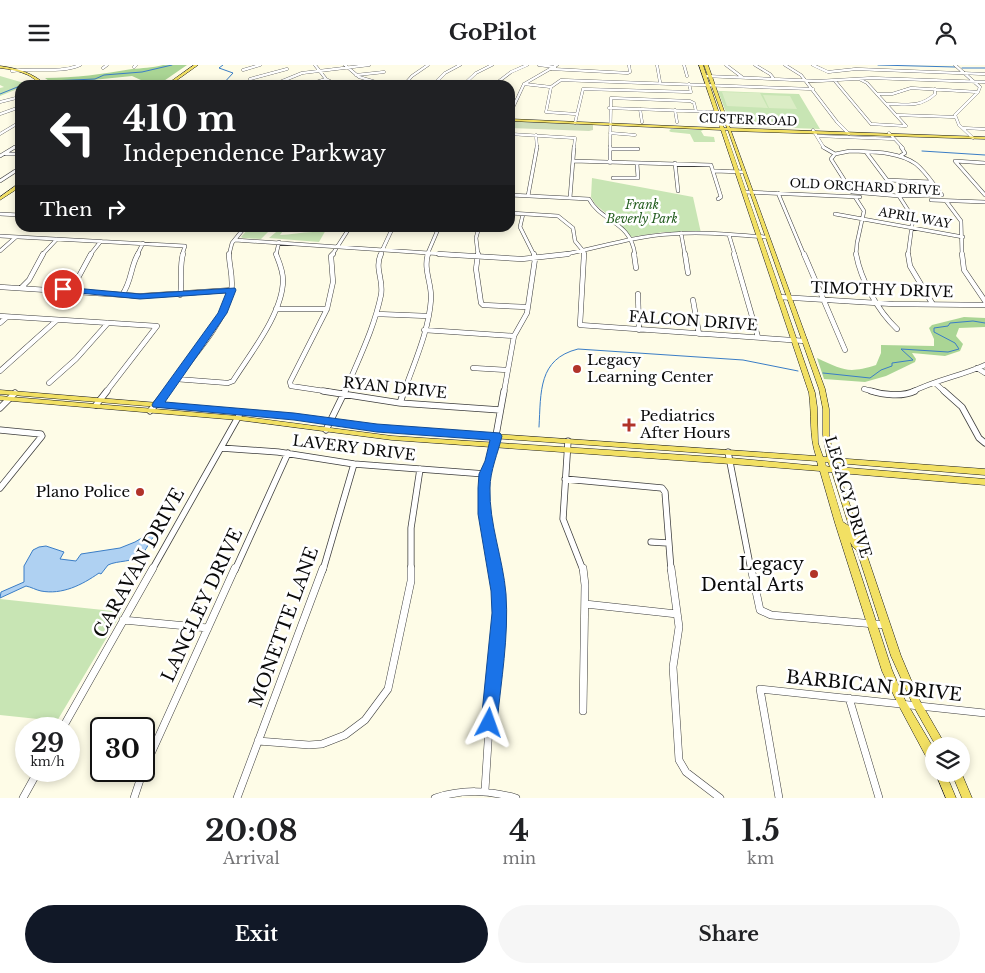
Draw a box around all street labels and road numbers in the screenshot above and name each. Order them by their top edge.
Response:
street label: CUSTER ROAD [699,110,797,129]
street label: OLD ORCHARD DRIVE [789,175,941,198]
street label: APRIL WAY [876,204,953,231]
street label: TIMOTHY DRIVE [810,278,954,301]
street label: FALCON DRIVE [628,307,758,334]
street label: RYAN DRIVE [342,373,448,402]
street label: LAVERY DRIVE [291,431,417,464]
street label: LEGACY DRIVE [821,434,876,560]
street label: CARAVAN DRIVE [89,484,189,642]
street label: LANGLEY DRIVE [157,525,247,685]
street label: MONETTE LANE [245,544,323,710]
street label: BARBICAN DRIVE [785,666,963,706]

